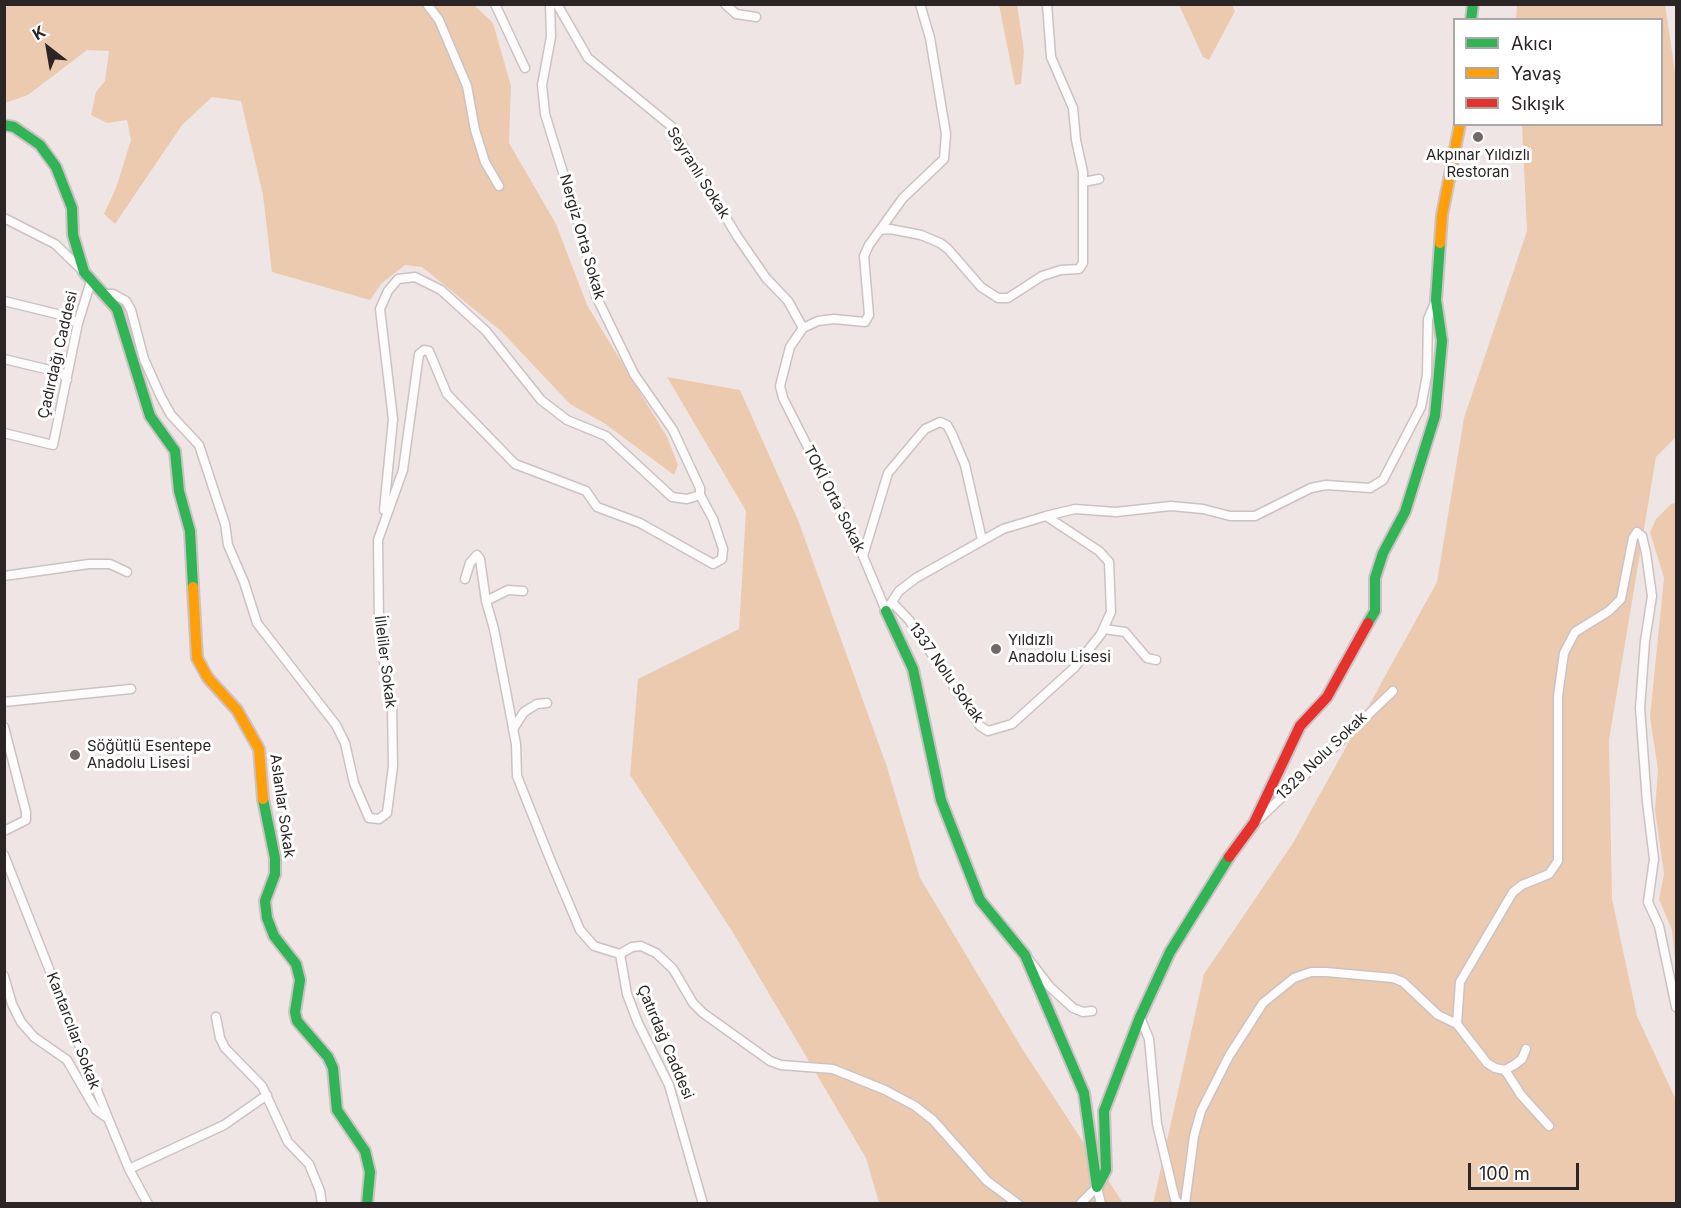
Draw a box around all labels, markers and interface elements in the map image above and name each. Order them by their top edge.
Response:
north arrow [18,18,78,78]
legend [1453,18,1663,126]
text: K [29,21,49,44]
text: Akıcı [1511,33,1552,54]
text: Yavaş [1511,63,1561,84]
text: Sıkışık [1511,93,1565,114]
street label: Seyranlı Sokak [663,124,733,222]
marker: Akpınar Yıldızlı Restoran [1471,130,1485,144]
place label: Akpınar Yıldızlı Restoran [1426,146,1530,181]
street label: Nergiz Orta Sokak [556,172,608,302]
street label: Çadırdağı Caddesi [35,289,81,421]
street label: TOKİ Orta Sokak [799,443,869,555]
street label: İlleliler Sokak [370,615,400,709]
street label: 1337 Nolu Sokak [905,620,987,726]
place label: Yıldızlı Anadolu Lisesi [1008,631,1111,666]
marker: Yıldızlı Anadolu Lisesi [989,642,1003,656]
street label: 1329 Nolu Sokak [1273,708,1371,804]
place label: Söğütlü Esentepe Anadolu Lisesi [87,737,211,772]
marker: Söğütlü Esentepe Anadolu Lisesi [68,748,82,762]
street label: Aslanlar Sokak [266,753,298,859]
street label: Kantarcılar Sokak [42,970,104,1092]
street label: Çatırdağ Caddesi [633,982,697,1102]
scale bar [1471,1151,1582,1189]
text: 100 m [1479,1163,1530,1184]

